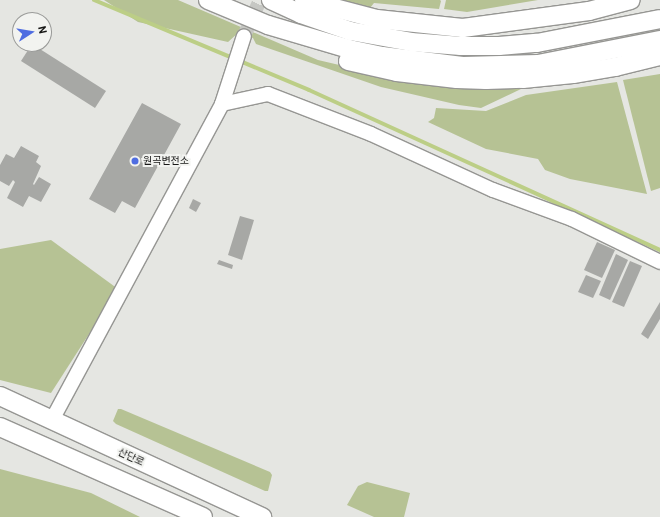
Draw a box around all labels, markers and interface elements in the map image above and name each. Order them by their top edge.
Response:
north arrow [12,12,52,52]
text: N [36,25,50,35]
place label: 원곡변전소 [143,155,189,167]
marker: 원곡변전소 [130,156,140,166]
street label: 산단로 [116,446,146,468]

